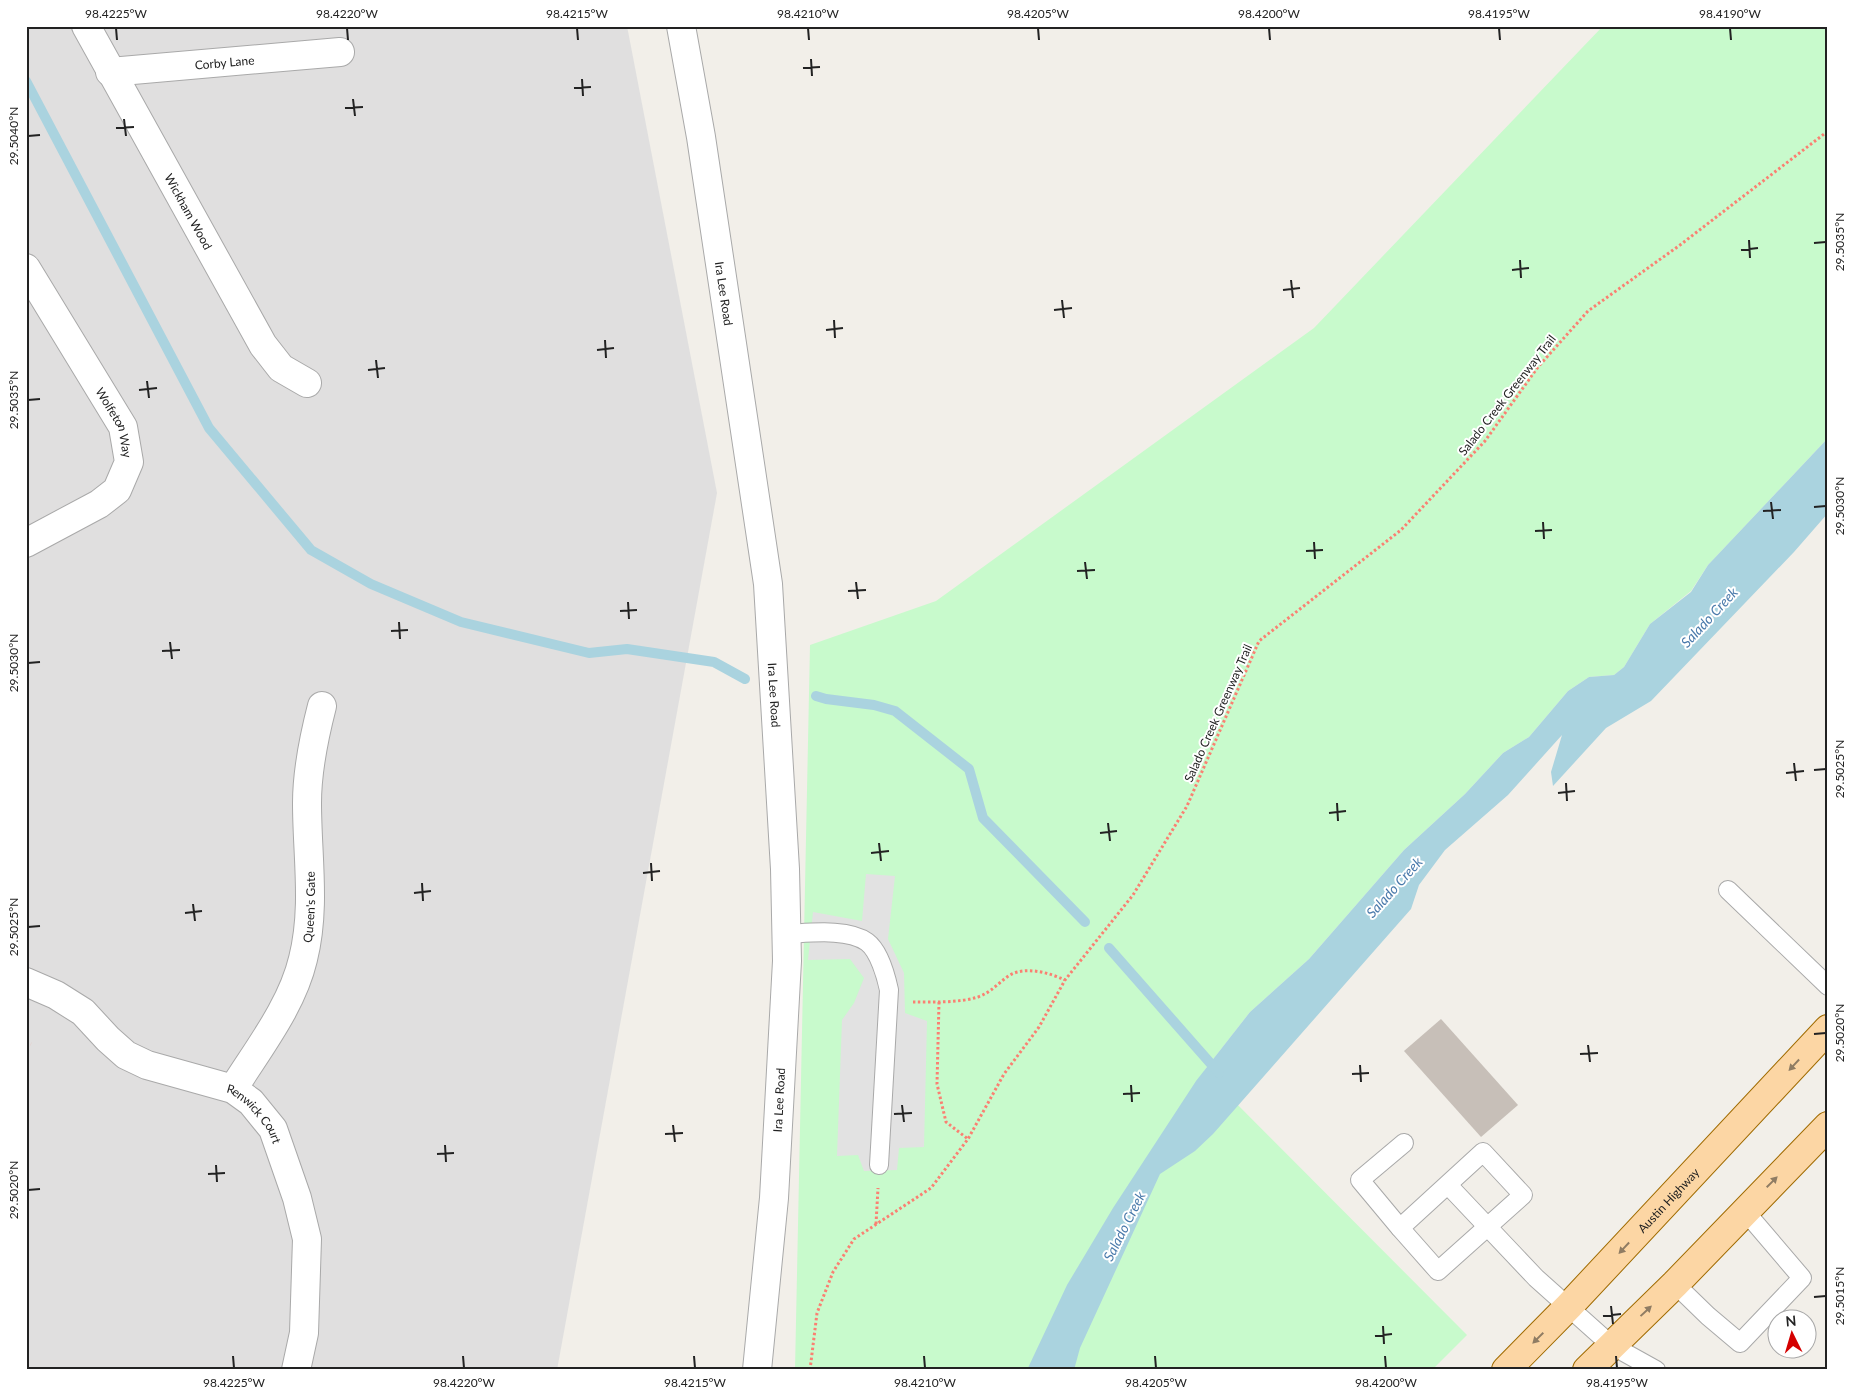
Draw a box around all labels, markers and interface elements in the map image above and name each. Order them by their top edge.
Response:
text: 98.4225°W [85,6,148,21]
text: 98.4220°W [316,6,379,21]
text: 98.4215°W [546,6,609,21]
text: 98.4210°W [777,6,840,21]
text: 98.4205°W [1007,6,1070,21]
text: 98.4200°W [1238,6,1301,21]
text: 98.4195°W [1468,6,1531,21]
text: 98.4190°W [1699,6,1762,21]
street label: Corby Lane [194,52,255,72]
text: 29.5040°N [6,107,21,165]
street label: Wickham Wood [162,171,216,252]
text: 29.5035°N [1832,213,1847,271]
street label: Ira Lee Road [712,260,737,327]
street label: Salado Creek Greenway Trail [1455,332,1559,458]
text: 29.5035°N [6,371,21,429]
street label: Wolfeton Way [93,384,136,459]
text: 29.5030°N [1832,477,1847,535]
water label: Salado Creek [1677,583,1741,650]
text: 29.5030°N [6,634,21,692]
street label: Salado Creek Greenway Trail [1181,642,1255,784]
street label: Ira Lee Road [765,662,784,728]
text: 29.5025°N [1832,740,1847,798]
water label: Salado Creek [1362,853,1426,921]
street label: Queen's Gate [299,871,318,944]
text: 29.5025°N [6,898,21,956]
text: 29.5020°N [1832,1004,1847,1062]
one-way arrow [1788,1059,1800,1071]
street label: Ira Lee Road [770,1067,788,1133]
street label: Renwick Court [225,1080,285,1146]
text: 29.5020°N [6,1161,21,1219]
street label: Austin Highway [1634,1164,1703,1236]
one-way arrow [1766,1177,1778,1189]
water label: Salado Creek [1099,1188,1149,1264]
one-way arrow [1618,1241,1630,1253]
text: 29.5015°N [1832,1267,1847,1325]
one-way arrow [1640,1305,1652,1317]
north arrow [1766,1308,1816,1358]
text: N [1785,1312,1797,1329]
one-way arrow [1532,1332,1544,1344]
text: 98.4225°W [203,1375,266,1390]
text: 98.4220°W [433,1375,496,1390]
text: 98.4215°W [664,1375,727,1390]
text: 98.4210°W [894,1375,957,1390]
text: 98.4205°W [1125,1375,1188,1390]
text: 98.4200°W [1355,1375,1418,1390]
text: 98.4195°W [1586,1375,1649,1390]

